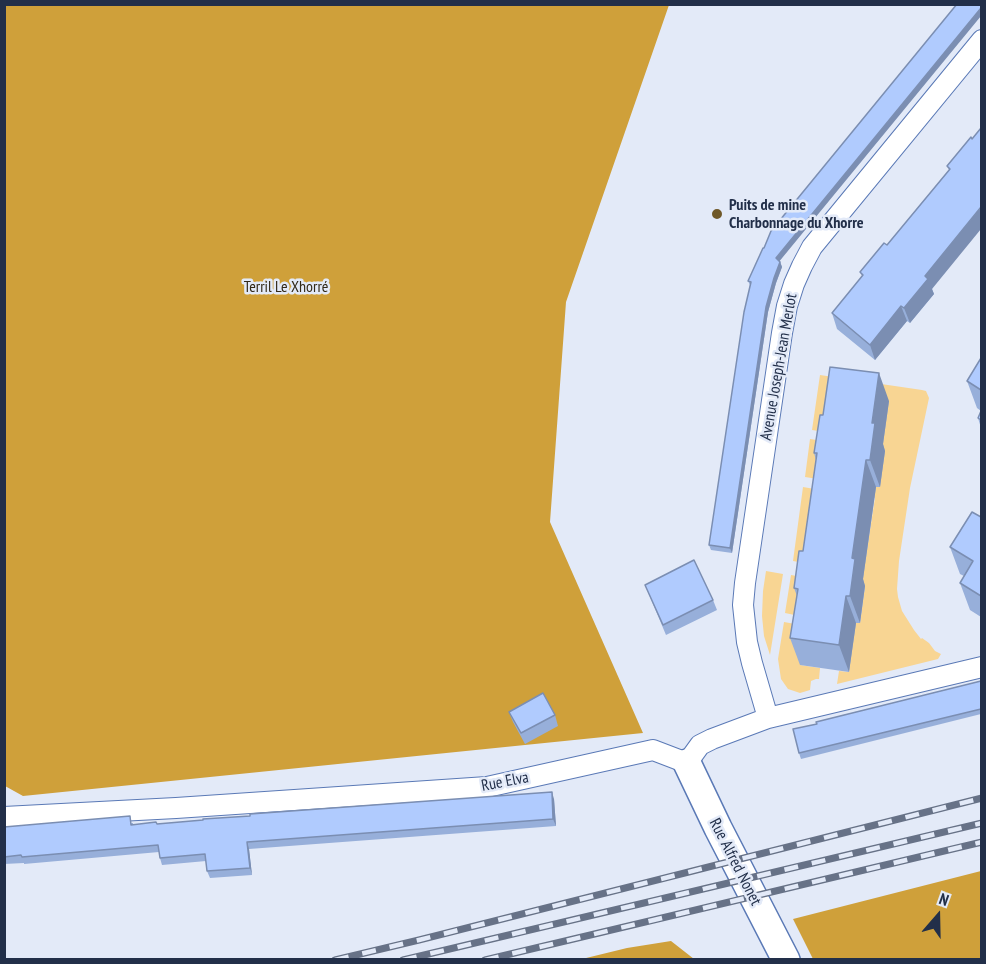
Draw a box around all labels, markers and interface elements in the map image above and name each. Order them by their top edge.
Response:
place label: Puits de mine Charbonnage du Xhorre [729,195,864,233]
marker: Puits de mine Charbonnage du Xhorre [710,207,724,221]
park label: Terril Le Xhorré [244,277,328,297]
street label: Avenue Joseph-Jean Merlot [757,292,801,442]
street label: Rue Elva [480,768,530,796]
street label: Rue Alfred Nonet [705,815,765,909]
north arrow [908,886,968,946]
text: N [937,888,952,910]

